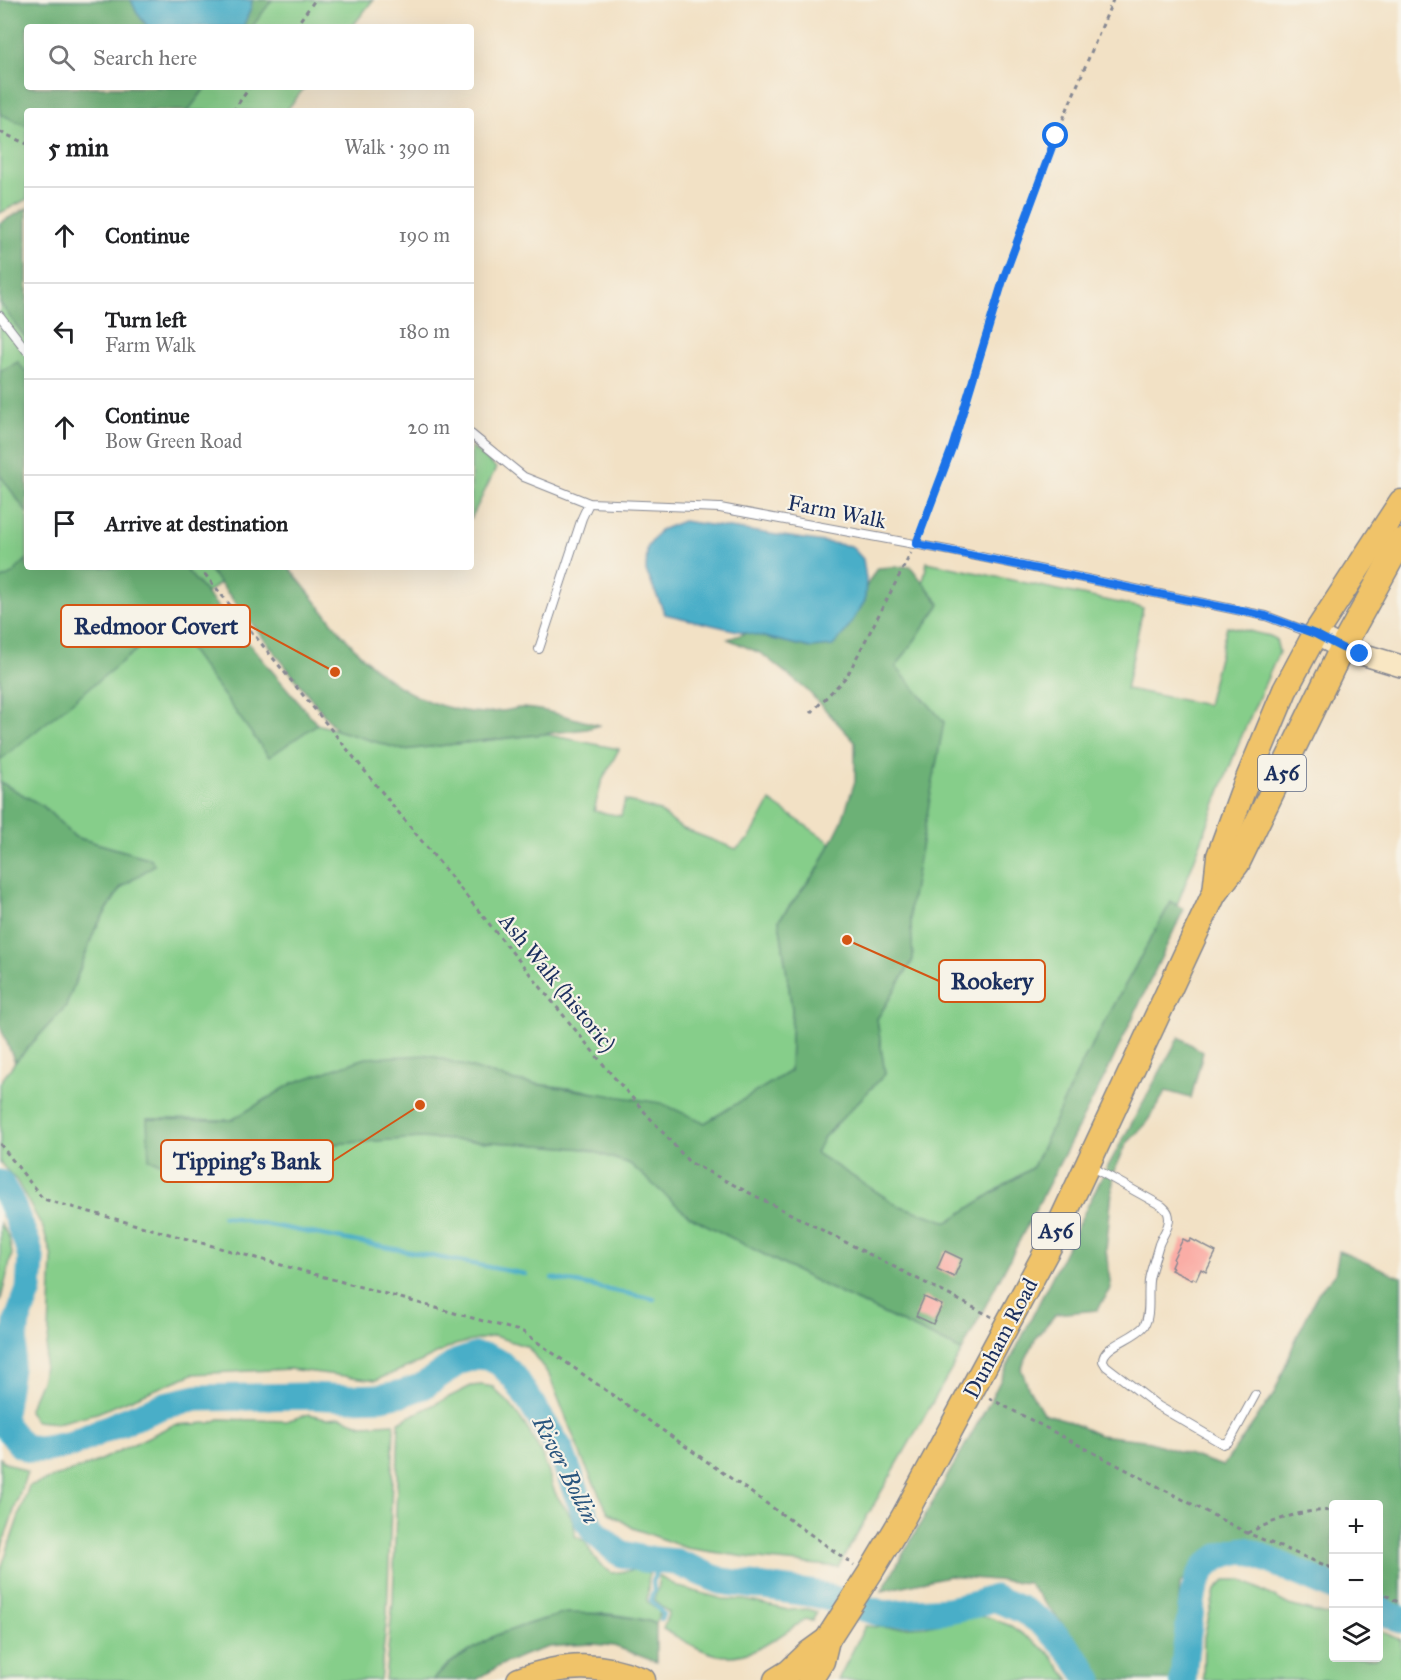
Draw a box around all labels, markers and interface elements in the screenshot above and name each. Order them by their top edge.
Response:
search box [24,24,474,90]
icon: search [45,41,78,74]
text: Search here [93,44,197,71]
route start [1042,122,1068,148]
text: 5 min [48,131,109,163]
text: Walk · 390 m [344,135,450,159]
icon: ahead [48,219,81,252]
text: Continue [105,222,190,249]
text: 190 m [399,223,450,247]
text: Turn left [105,306,187,333]
icon: left [48,315,81,348]
text: 180 m [399,319,450,343]
text: Farm Walk [105,333,196,357]
text: Continue [105,402,190,429]
icon: ahead [48,411,81,444]
text: 20 m [407,415,450,439]
text: Bow Green Road [105,429,242,453]
street label: Farm Walk [785,489,889,534]
icon: arrive [48,507,81,540]
text: Arrive at destination [105,510,288,537]
callout: Redmoor Covert [61,605,250,647]
text: Redmoor Covert [74,611,239,641]
route end [1346,640,1372,666]
road number: A56 [1258,755,1306,791]
street label: Ash Walk (historic) [493,907,622,1057]
callout: Rookery [939,960,1045,1002]
text: Rookery [951,966,1035,996]
callout: Tipping's Bank [161,1140,333,1182]
text: Tipping's Bank [172,1146,322,1176]
road number: A56 [1032,1213,1080,1249]
street label: Dunham Road [957,1273,1043,1403]
water label: River Bollin [526,1410,606,1530]
map controls [1329,1500,1383,1662]
button: + [1329,1500,1383,1554]
button: − [1329,1554,1383,1608]
button: layers [1329,1608,1383,1662]

